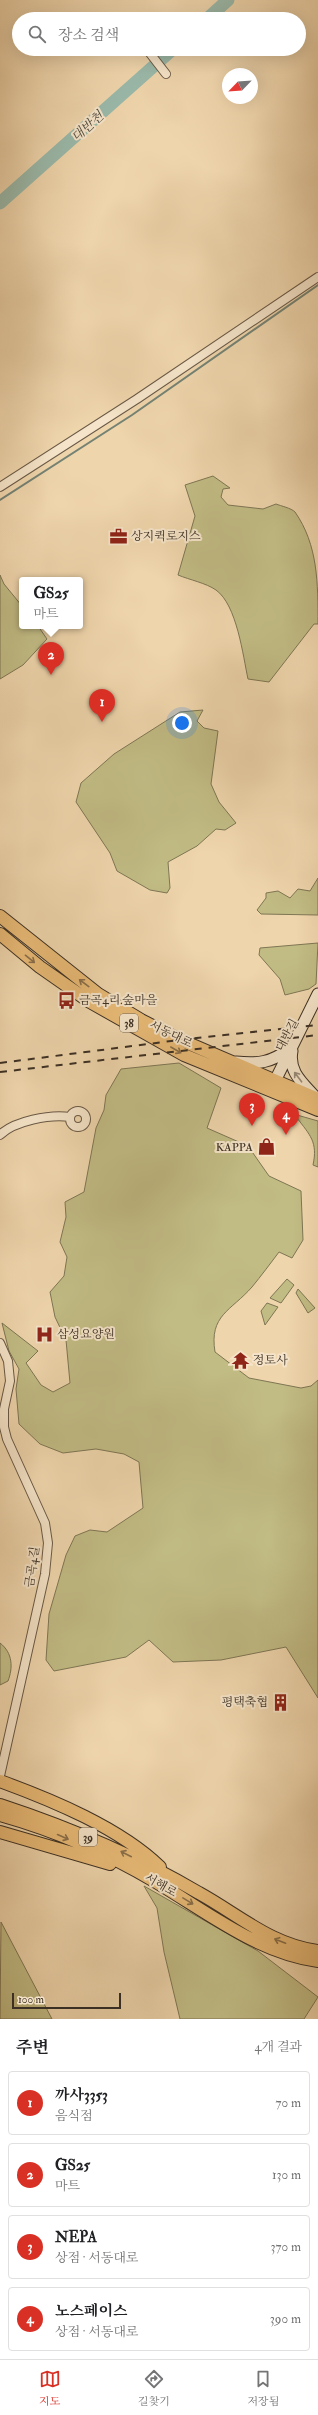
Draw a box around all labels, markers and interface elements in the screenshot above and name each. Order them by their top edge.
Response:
search box [12,12,306,56]
icon: search [26,23,48,45]
text: 장소 검색 [58,26,119,45]
north arrow [222,68,258,104]
water label: 대반천 [68,107,108,145]
office icon: 상지퀵로지스 [108,526,128,546]
place label: 상지퀵로지스 [131,529,201,544]
popup [19,577,83,629]
text: GS25 [33,584,69,603]
text: 마트 [33,606,59,622]
pin: 2 [38,642,64,675]
pin: 1 [89,689,115,722]
your location [172,713,192,733]
one-way arrow [25,955,36,963]
one-way arrow [79,979,90,987]
bus stop icon: 금곡4리.숲마을 [56,990,76,1010]
place label: 금곡4리.숲마을 [79,993,158,1008]
road number: 38 [120,1014,138,1032]
street label: 대반길 [273,1016,302,1054]
street label: 서동대로 [147,1018,195,1052]
one-way arrow [170,1047,182,1055]
one-way arrow [294,1071,302,1082]
pin: 3 [239,1093,265,1126]
pin: 4 [273,1102,299,1135]
shop icon: KAPPA [256,1137,276,1157]
place label: KAPPA [216,1140,253,1155]
hospital icon: 삼성요양원 [34,1324,54,1344]
place label: 삼성요양원 [57,1327,115,1342]
temple icon: 정토사 [230,1350,250,1370]
place label: 정토사 [253,1353,288,1368]
street label: 금곡4길 [22,1546,43,1589]
building icon: 평택축협 [271,1692,291,1712]
place label: 평택축협 [222,1695,268,1710]
road number: 39 [79,1828,97,1846]
one-way arrow [57,1834,69,1841]
one-way arrow [120,1850,132,1857]
street label: 서해로 [142,1870,180,1901]
one-way arrow [182,1898,194,1906]
one-way arrow [275,1936,287,1944]
scale bar [12,1991,121,2010]
text: 100 m [18,1993,44,2006]
text: 주변 [16,2037,49,2058]
text: 4개 결과 [255,2039,302,2055]
text: 까사3353 [55,2086,108,2105]
text: 1 [28,2095,32,2111]
text: 70 m [276,2095,301,2111]
text: 음식점 [55,2108,93,2124]
text: GS25 [55,2156,90,2175]
text: 2 [27,2167,33,2183]
text: 130 m [272,2167,301,2183]
text: 마트 [55,2178,80,2194]
text: NEPA [55,2228,97,2247]
text: 3 [28,2239,33,2255]
text: 370 m [271,2239,301,2255]
text: 상점 · 서동대로 [55,2250,138,2266]
text: 노스페이스 [55,2302,127,2321]
text: 4 [26,2311,34,2327]
text: 390 m [270,2311,301,2327]
text: 상점 · 서동대로 [55,2324,138,2340]
tab: 지도 [39,2368,61,2408]
tab: 길찾기 [138,2368,170,2408]
tab: 저장됨 [247,2368,279,2408]

